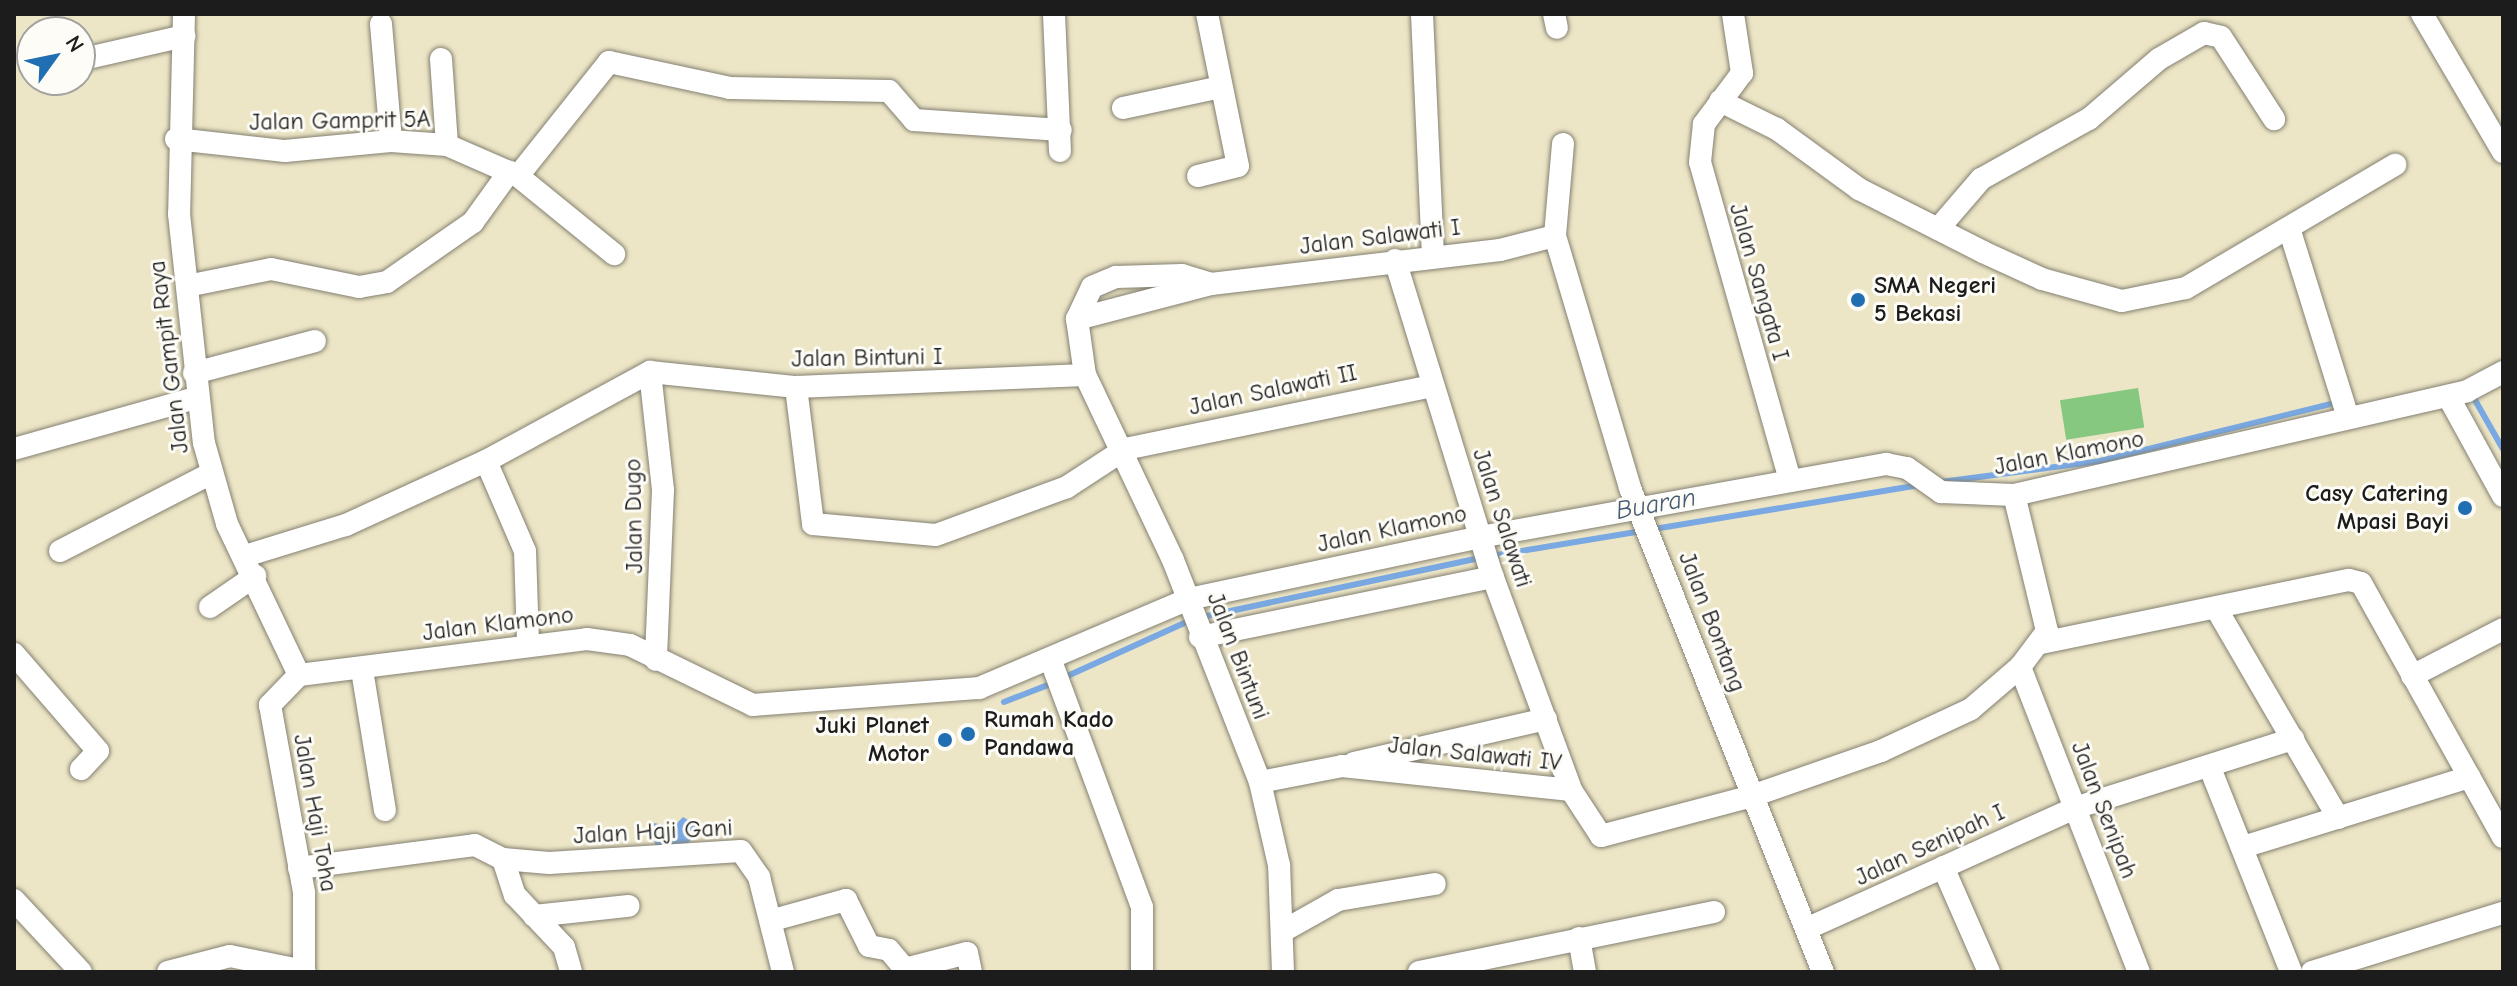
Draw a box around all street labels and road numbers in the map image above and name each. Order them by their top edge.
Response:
street label: Jalan Gamprit 5A [249,105,431,137]
street label: Jalan Sangata I [1723,200,1795,364]
street label: Jalan Salawati I [1298,213,1462,261]
street label: Jalan Gampit Raya [143,259,195,455]
street label: Jalan Bintuni I [791,342,943,374]
street label: Jalan Salawati II [1186,358,1360,422]
street label: Jalan Klamono [1992,424,2146,482]
street label: Jalan Salawati [1466,445,1538,591]
street label: Jalan Dugo [619,458,649,574]
street label: Jalan Klamono [1315,499,1469,559]
street label: Jalan Bontang [1672,548,1752,696]
street label: Jalan Bintuni [1201,588,1275,724]
street label: Jalan Klamono [421,600,575,648]
street label: Jalan Salawati IV [1387,731,1563,777]
street label: Jalan Haji Toha [287,732,343,894]
street label: Jalan Senipah [2065,737,2143,883]
street label: Jalan Senipah I [1851,798,2009,892]
street label: Jalan Haji Gani [573,813,733,851]

